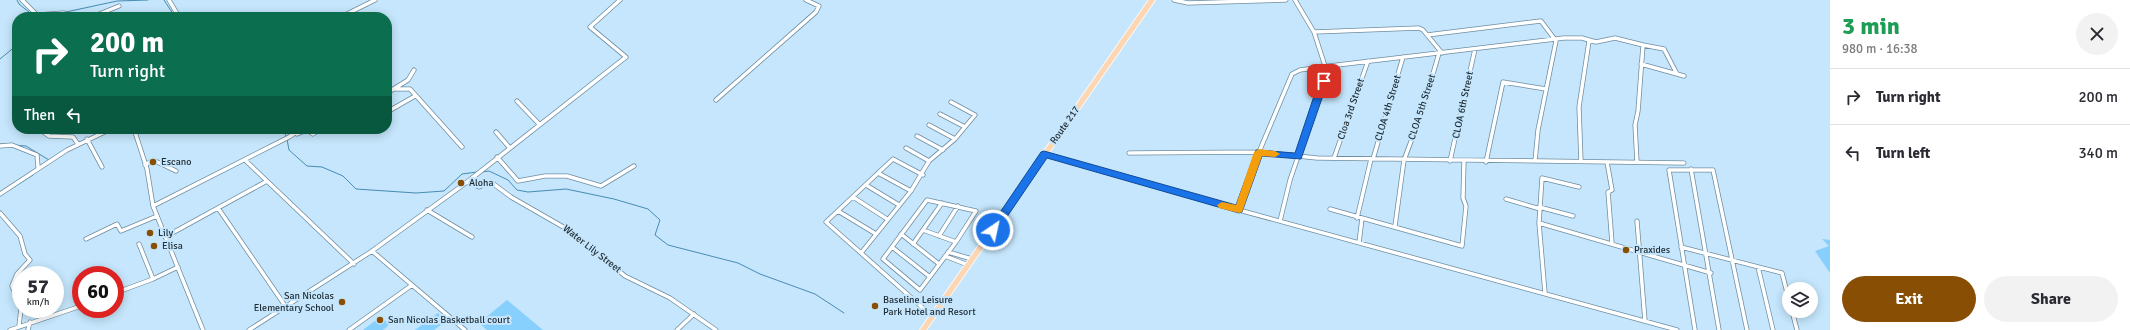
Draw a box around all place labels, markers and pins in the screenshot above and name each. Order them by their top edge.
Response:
pin [1307,64,1341,98]
place label: Escano [161,156,191,168]
marker: Escano [148,157,158,167]
place label: Aloha [469,177,494,189]
marker: Aloha [456,178,466,188]
place label: Lily [158,227,174,239]
marker: Lily [145,228,155,238]
place label: Elisa [162,240,183,252]
marker: Elisa [149,241,159,251]
place label: Praxides [1634,244,1671,256]
marker: Praxides [1621,245,1631,255]
place label: San Nicolas Elementary School [254,290,335,314]
place label: Baseline Leisure Park Hotel and Resort [883,294,976,318]
marker: San Nicolas Elementary School [337,297,347,307]
marker: Baseline Leisure Park Hotel and Resort [870,301,880,311]
place label: San Nicolas Basketball court [388,314,511,326]
marker: San Nicolas Basketball court [375,315,385,325]

